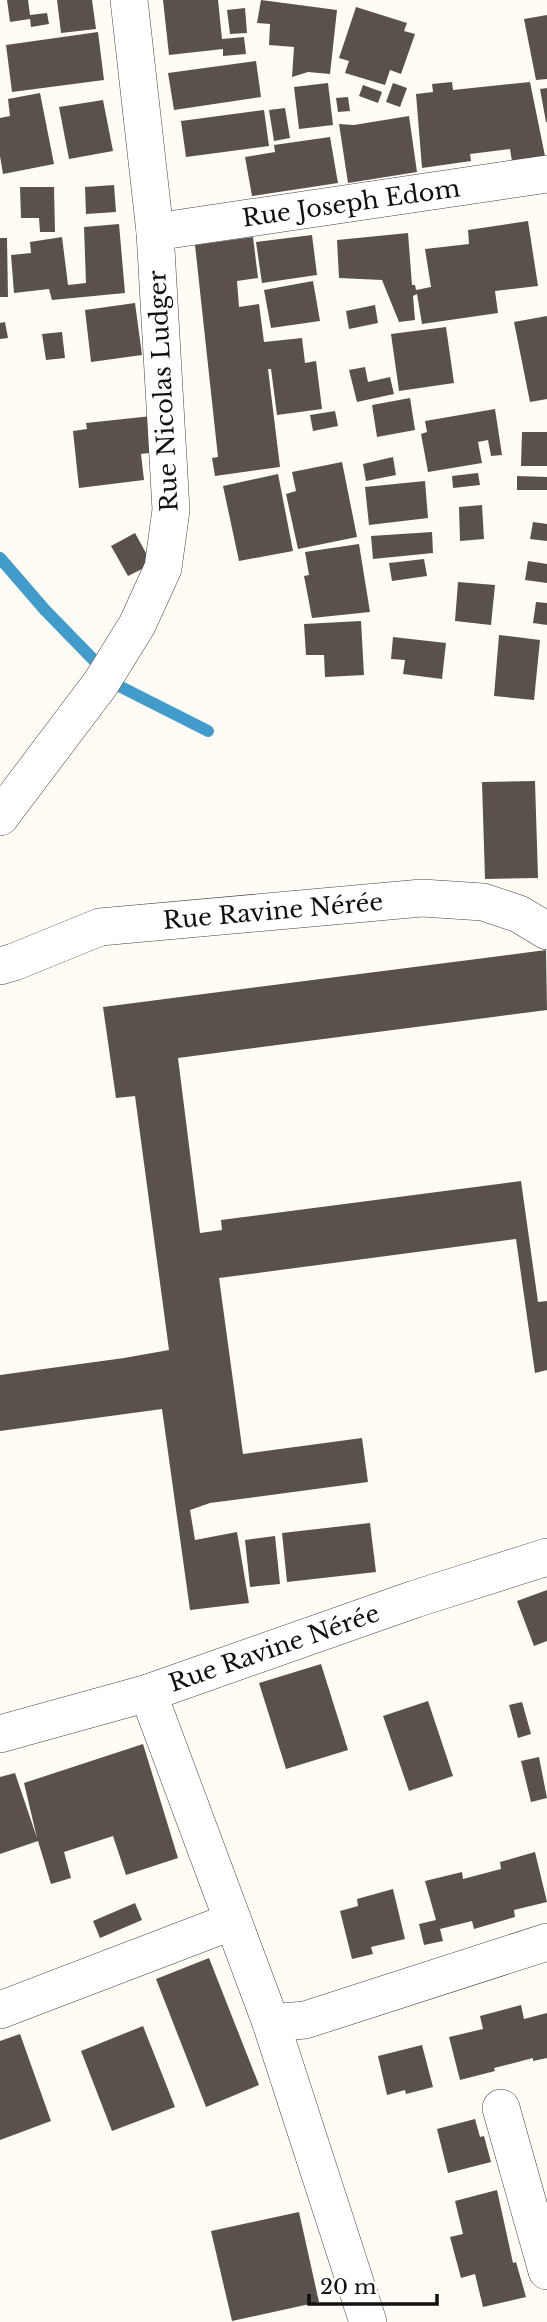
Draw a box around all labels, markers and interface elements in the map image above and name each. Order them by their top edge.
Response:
street label: Rue Joseph Edom [240,173,462,233]
street label: Rue Nicolas Ludger [142,269,184,512]
street label: Rue Ravine Nérée [162,887,384,935]
street label: Rue Ravine Nérée [165,1598,383,1698]
scale bar [309,2262,437,2306]
text: 20 m [320,2274,377,2300]

